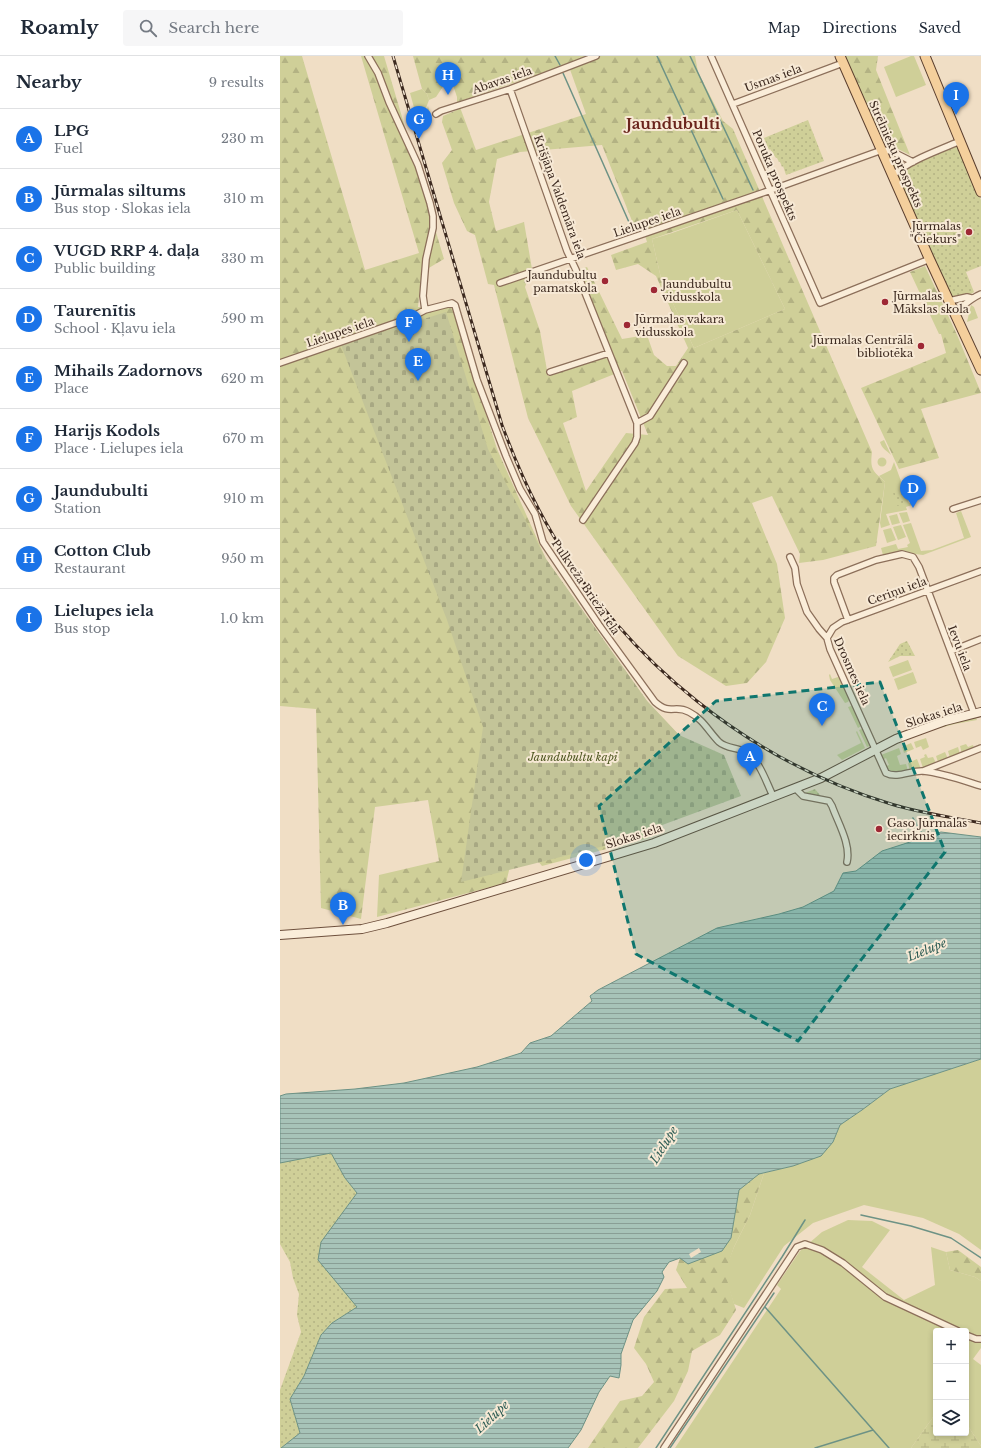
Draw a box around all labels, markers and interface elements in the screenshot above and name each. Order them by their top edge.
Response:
search box [123,10,403,46]
text: Roamly [20,16,99,39]
icon: search [137,17,159,39]
text: Search here [169,18,259,37]
text: Map [768,19,800,37]
text: Directions [822,19,897,37]
text: Saved [919,19,961,37]
street label: Usmas iela [742,61,804,95]
pin: H [435,62,461,95]
street label: Abavas iela [469,63,535,97]
text: Nearby [16,72,82,93]
text: 9 results [209,74,264,91]
pin: I [943,82,969,115]
street label: Strēlnieku prospekts [866,98,926,210]
pin: G [406,106,432,139]
district label: Jaundubulti [623,114,721,133]
text: LPG [54,121,89,140]
street label: Poruka prospekts [750,127,800,223]
text: A [24,130,34,147]
text: 230 m [221,130,264,147]
street label: Krišjāņa Valdemāra iela [530,133,589,262]
text: Fuel [54,140,83,157]
text: Jūrmalas siltums [54,181,186,200]
text: B [24,190,34,207]
text: 310 m [223,190,264,207]
text: Bus stop · Slokas iela [54,200,191,217]
street label: Lielupes iela [611,204,684,240]
place label: Jūrmalas "Čiekurs" [910,219,961,246]
marker: Jūrmalas "Čiekurs" [964,227,974,237]
text: VUGD RRP 4. daļa [54,241,200,260]
text: C [24,250,34,267]
text: 330 m [221,250,264,267]
text: Public building [54,260,155,277]
place label: Jaundubultu pamatskola [526,268,598,295]
marker: Jaundubultu pamatskola [600,276,610,286]
place label: Jaundubultu vidusskola [660,277,732,304]
marker: Jaundubultu vidusskola [649,285,659,295]
place label: Jūrmalas Mākslas skola [891,289,970,316]
marker: Jūrmalas Mākslas skola [880,297,890,307]
text: Taurenītis [54,301,136,320]
pin: F [396,309,422,342]
text: D [23,310,35,327]
text: 590 m [221,310,264,327]
place label: Jūrmalas vakara vidusskola [633,312,725,339]
street label: Lielupes iela [304,314,377,350]
text: School · Kļavu iela [54,320,176,337]
marker: Jūrmalas vakara vidusskola [622,320,632,330]
place label: Jūrmalas Centrālā bibliotēka [811,333,914,360]
marker: Jūrmalas Centrālā bibliotēka [916,341,926,351]
pin: E [405,348,431,381]
text: Mihails Zadornovs [54,361,203,380]
text: E [24,370,34,387]
text: 620 m [221,370,264,387]
text: Place [54,380,89,397]
text: Harijs Kodols [54,421,160,440]
text: F [25,430,33,447]
text: 670 m [222,430,264,447]
text: Place · Lielupes iela [54,440,183,457]
pin: D [900,475,926,508]
text: Jaundubulti [54,481,148,500]
text: G [23,490,35,507]
text: 910 m [223,490,264,507]
text: Station [54,500,101,517]
street label: Pulkveža Brieža iela [549,537,624,638]
text: Cotton Club [54,541,151,560]
text: H [23,550,35,567]
text: 950 m [221,550,264,567]
text: Restaurant [54,560,126,577]
street label: Ceriņu iela [865,574,930,609]
text: Lielupes iela [54,601,154,620]
text: I [26,610,32,627]
text: 1.0 km [220,610,264,627]
text: Bus stop [54,620,110,637]
street label: Ievu iela [945,623,975,673]
street label: Drosmes iela [831,635,874,708]
pin: C [809,693,835,726]
street label: Slokas iela [904,699,965,731]
pin: A [737,743,763,776]
park label: Jaundubultu kapi [527,750,618,764]
place label: Gaso Jūrmalas iecirknis [887,816,967,843]
street label: Slokas iela [604,820,665,852]
marker: Gaso Jūrmalas iecirknis [874,824,884,834]
your location [576,850,596,870]
pin: B [330,892,356,925]
water label: Lielupe [904,935,949,965]
water label: Lielupe [646,1123,681,1167]
map controls [933,1328,969,1436]
button: + [933,1328,969,1364]
button: − [933,1364,969,1400]
water label: Lielupe [471,1397,512,1437]
button: layers [933,1400,969,1436]

